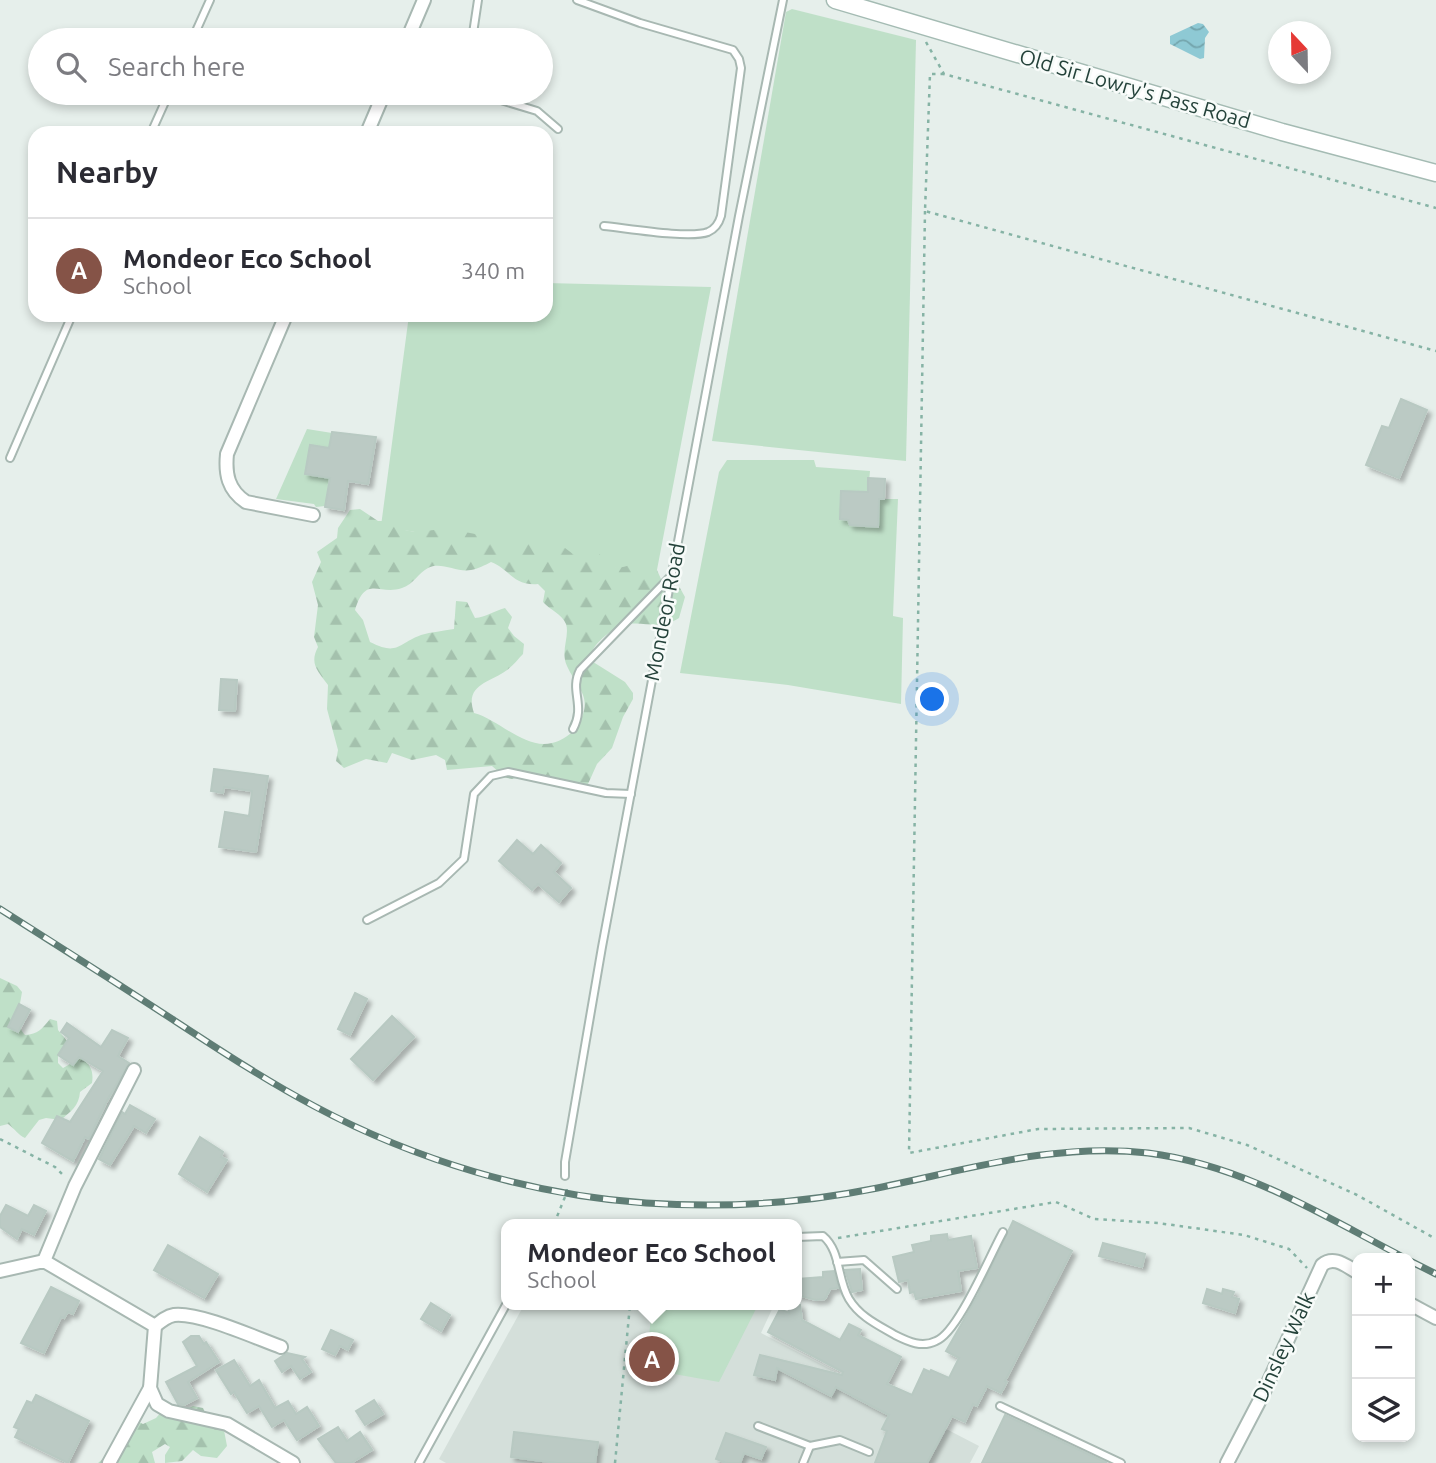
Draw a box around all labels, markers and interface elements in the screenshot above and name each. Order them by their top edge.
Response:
north arrow [1268,21,1331,84]
search box [28,28,553,105]
street label: Old Sir Lowry's Pass Road [1017,44,1254,133]
icon: search [52,48,90,86]
text: Search here [108,52,245,81]
text: Nearby [56,155,158,189]
text: Mondeor Eco School [123,244,371,273]
text: A [71,258,87,283]
text: 340 m [461,258,525,283]
text: School [123,273,192,298]
street label: Mondeor Road [639,541,689,683]
your location [915,682,949,716]
popup [501,1219,802,1310]
text: Mondeor Eco School [527,1238,776,1267]
map controls [1352,1253,1415,1442]
button: + [1352,1253,1415,1316]
text: School [527,1267,596,1292]
street label: Dinsley Walk [1247,1287,1319,1406]
button: − [1352,1316,1415,1379]
pin: A [629,1333,675,1385]
button: layers [1352,1379,1415,1442]

